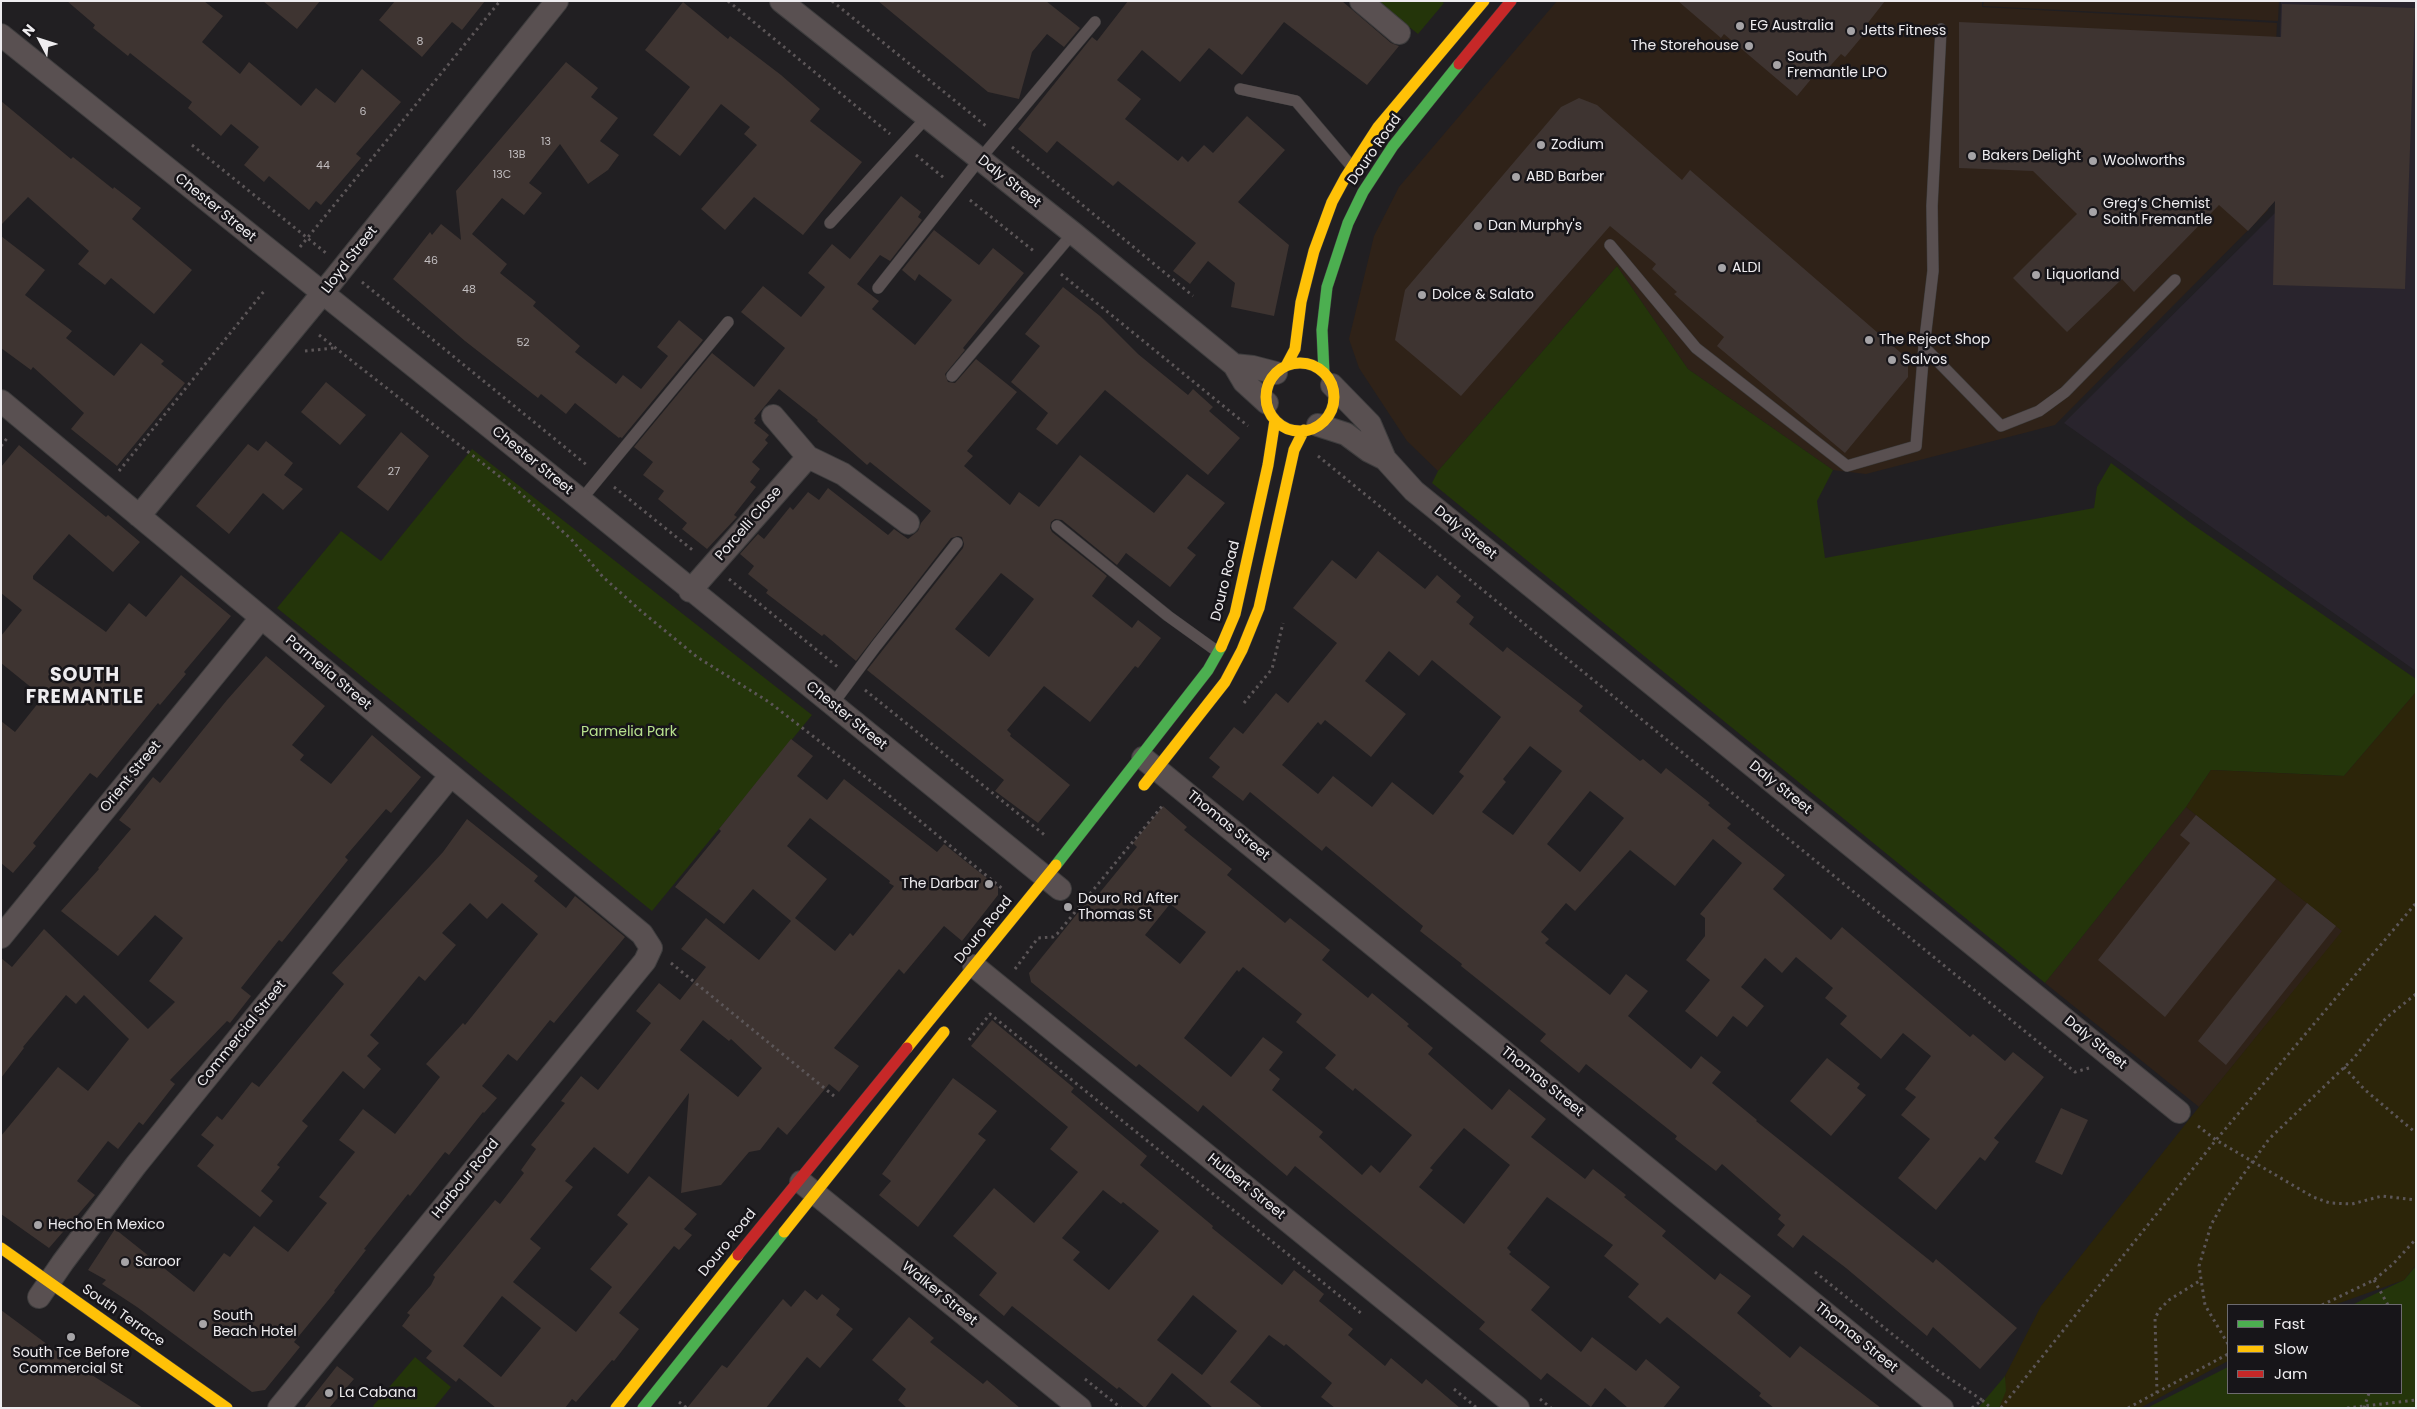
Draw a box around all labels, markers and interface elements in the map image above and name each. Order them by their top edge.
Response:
north arrow [15,15,65,65]
place label: EG Australia [1750,18,1834,34]
text: N [17,20,40,41]
marker: EG Australia [1734,20,1746,32]
place label: Jetts Fitness [1861,23,1946,39]
marker: Jetts Fitness [1845,25,1857,37]
house number: 8 [417,35,423,49]
place label: The Storehouse [1631,38,1739,54]
marker: The Storehouse [1743,40,1755,52]
place label: South Fremantle LPO [1787,49,1887,82]
marker: South Fremantle LPO [1771,59,1783,71]
house number: 6 [360,105,366,119]
street label: Douro Road [1345,112,1405,188]
house number: 13 [541,135,551,149]
place label: Zodium [1551,137,1604,153]
marker: Zodium [1535,139,1547,151]
house number: 13B [509,148,525,162]
place label: Bakers Delight [1982,148,2081,164]
marker: Bakers Delight [1966,150,1978,162]
street label: Daly Street [974,152,1044,212]
place label: Woolworths [2103,153,2185,169]
marker: Woolworths [2087,155,2099,167]
house number: 44 [316,159,330,173]
house number: 13C [493,168,511,182]
place label: ABD Barber [1526,169,1604,185]
street label: Chester Street [171,170,259,246]
marker: ABD Barber [1510,171,1522,183]
place label: Greg’s Chemist Soith Fremantle [2103,196,2212,228]
marker: Greg’s Chemist Soith Fremantle [2087,206,2099,218]
place label: Dan Murphy's [1488,218,1582,234]
marker: Dan Murphy's [1472,220,1484,232]
street label: Lloyd Street [319,223,381,297]
house number: 46 [424,254,438,268]
place label: ALDI [1732,260,1761,276]
marker: ALDI [1716,262,1728,274]
place label: Liquorland [2046,267,2119,283]
marker: Liquorland [2030,269,2042,281]
house number: 48 [462,283,476,297]
place label: Dolce & Salato [1432,287,1534,303]
marker: Dolce & Salato [1416,289,1428,301]
place label: The Reject Shop [1879,332,1990,348]
marker: The Reject Shop [1863,334,1875,346]
house number: 52 [516,336,530,350]
place label: Salvos [1902,352,1947,368]
marker: Salvos [1886,354,1898,366]
street label: Chester Street [488,423,576,499]
house number: 27 [388,465,400,479]
street label: Porcelli Close [712,483,786,565]
street label: Daly Street [1430,503,1500,563]
street label: Douro Road [1208,539,1244,623]
street label: Parmelia Street [282,632,374,714]
district label: SOUTH FREMANTLE [25,665,145,709]
street label: Chester Street [802,678,890,754]
park label: Parmelia Park [581,724,677,740]
street label: Orient Street [97,738,165,816]
street label: Daly Street [1745,758,1815,818]
street label: Thomas Street [1183,788,1273,864]
place label: The Darbar [901,876,979,892]
marker: The Darbar [983,878,995,890]
place label: Douro Rd After Thomas St [1078,891,1178,924]
street label: Douro Road [952,893,1016,967]
marker: Douro Rd After Thomas St [1062,901,1074,913]
street label: Commercial Street [194,977,290,1091]
street label: Daly Street [2060,1013,2130,1073]
street label: Thomas Street [1497,1044,1587,1120]
street label: Harbour Road [429,1136,503,1222]
street label: Hulbert Street [1204,1150,1288,1224]
street label: Douro Road [696,1206,760,1280]
place label: Hecho En Mexico [48,1217,165,1233]
marker: Hecho En Mexico [32,1219,44,1231]
place label: Saroor [135,1254,181,1270]
marker: Saroor [119,1256,131,1268]
street label: Walker Street [898,1258,980,1330]
street label: South Terrace [78,1281,168,1351]
street label: Thomas Street [1811,1300,1901,1376]
legend [2227,1304,2402,1394]
place label: South Beach Hotel [213,1308,297,1340]
text: Fast [2274,1313,2305,1334]
marker: South Beach Hotel [197,1318,209,1330]
marker: South Tce Before Commercial St [65,1331,77,1343]
text: Slow [2274,1338,2308,1359]
place label: South Tce Before Commercial St [12,1345,130,1378]
text: Jam [2274,1363,2308,1384]
place label: La Cabana [339,1385,416,1401]
marker: La Cabana [323,1387,335,1399]

